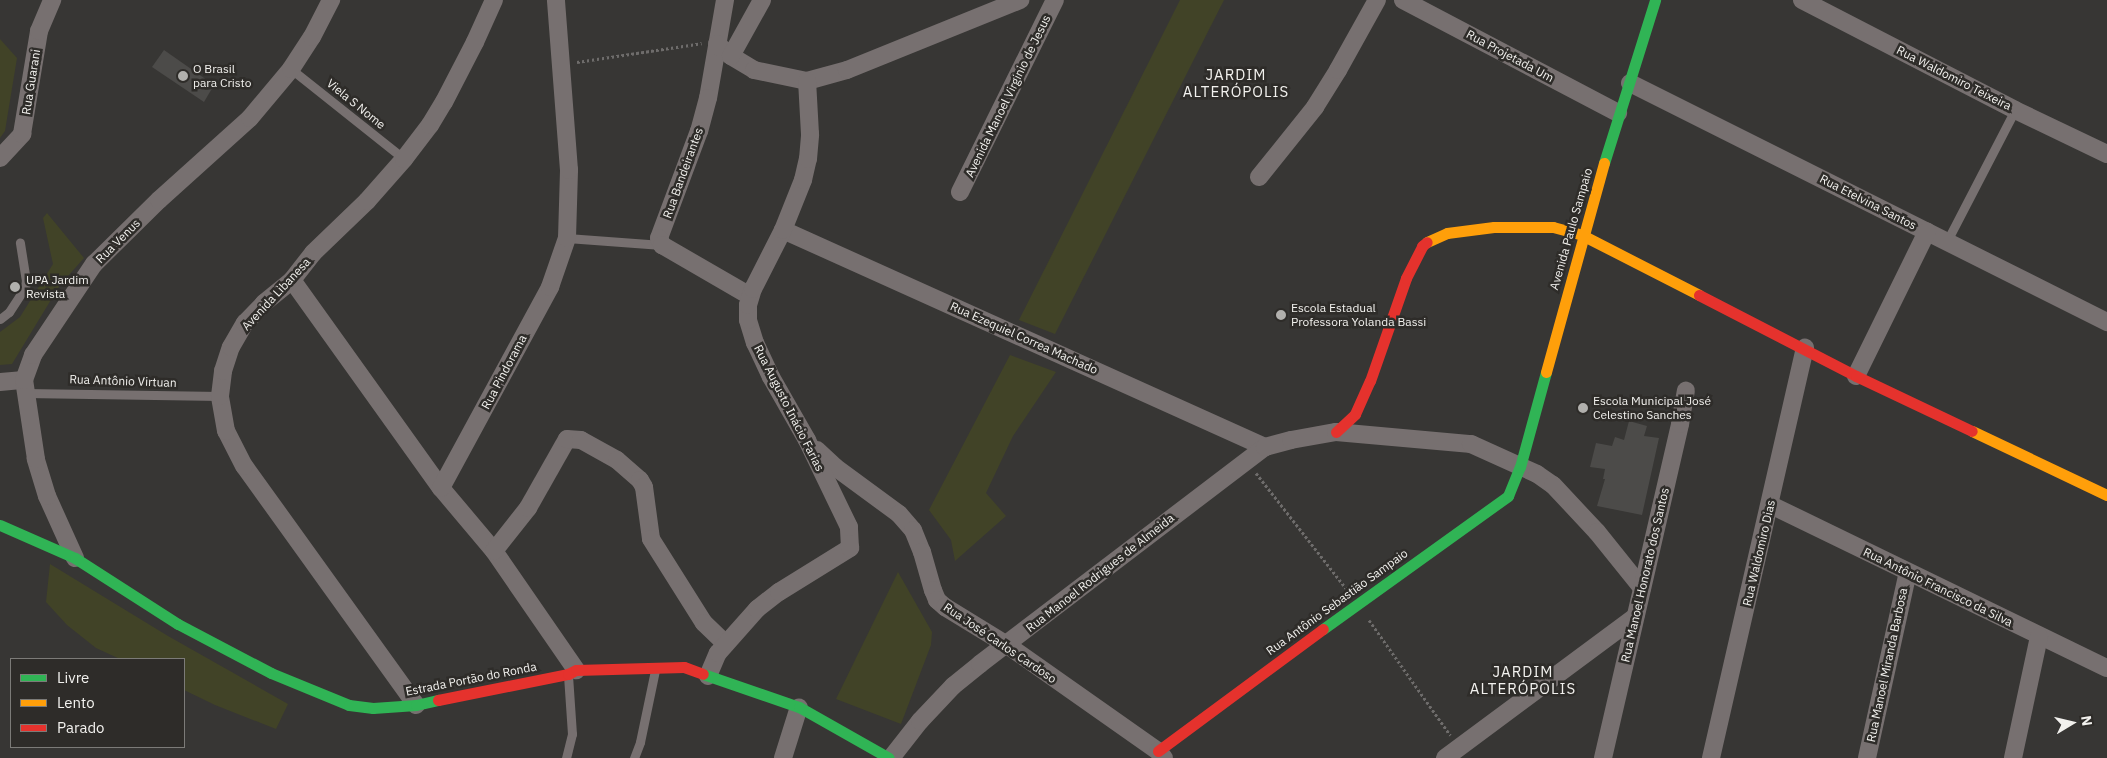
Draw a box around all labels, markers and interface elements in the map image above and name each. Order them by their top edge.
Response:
street label: Avenida Manoel Virginio de Jesus [962,12,1054,180]
street label: Rua Projetada Um [1464,27,1556,85]
street label: Rua Waldomiro Teixeira [1894,43,2014,113]
street label: Rua Guarani [19,48,43,116]
place label: O Brasil para Cristo [193,62,251,90]
district label: JARDIM ALTERÓPOLIS [1181,65,1291,100]
marker: O Brasil para Cristo [177,70,189,82]
street label: Viela S Nome [324,76,388,132]
street label: Rua Bandeirantes [660,126,706,220]
street label: Avenida Paulo Sampaio [1547,166,1595,292]
street label: Rua Etelvina Santos [1817,171,1919,233]
street label: Rua Venus [93,216,143,266]
street label: Avenida Libanesa [239,255,313,333]
place label: UPA Jardim Revista [26,273,89,301]
marker: UPA Jardim Revista [8,280,22,294]
street label: Rua Ezequiel Correa Machado [948,299,1100,377]
place label: Escola Estadual Professora Yolanda Bassi [1291,301,1426,329]
marker: Escola Estadual Professora Yolanda Bassi [1275,309,1287,321]
street label: Rua Pindorama [478,332,530,412]
street label: Rua Augusto Inácio Farias [751,342,827,474]
street label: Rua Antônio Virtuan [69,372,177,390]
place label: Escola Municipal José Celestino Sanches [1593,394,1711,422]
marker: Escola Municipal José Celestino Sanches [1577,402,1589,414]
street label: Rua Manoel Honorato dos Santos [1618,486,1672,664]
street label: Rua Waldomiro Dias [1740,499,1778,607]
street label: Rua Manoel Rodrigues de Almeida [1023,511,1177,635]
street label: Rua Antônio Francisco da Silva [1861,544,2015,630]
street label: Rua Antônio Sebastião Sampaio [1263,546,1411,658]
street label: Rua Manoel Miranda Barbosa [1864,587,1910,743]
street label: Rua José Carlos Cardoso [941,600,1059,686]
legend [10,658,185,748]
street label: Estrada Portão do Ronda [404,659,538,699]
district label: JARDIM ALTERÓPOLIS [1468,662,1578,697]
text: Livre [57,668,89,687]
text: Lento [57,693,95,712]
north arrow [2047,698,2097,748]
text: N [2077,714,2096,727]
text: Parado [57,718,105,737]

